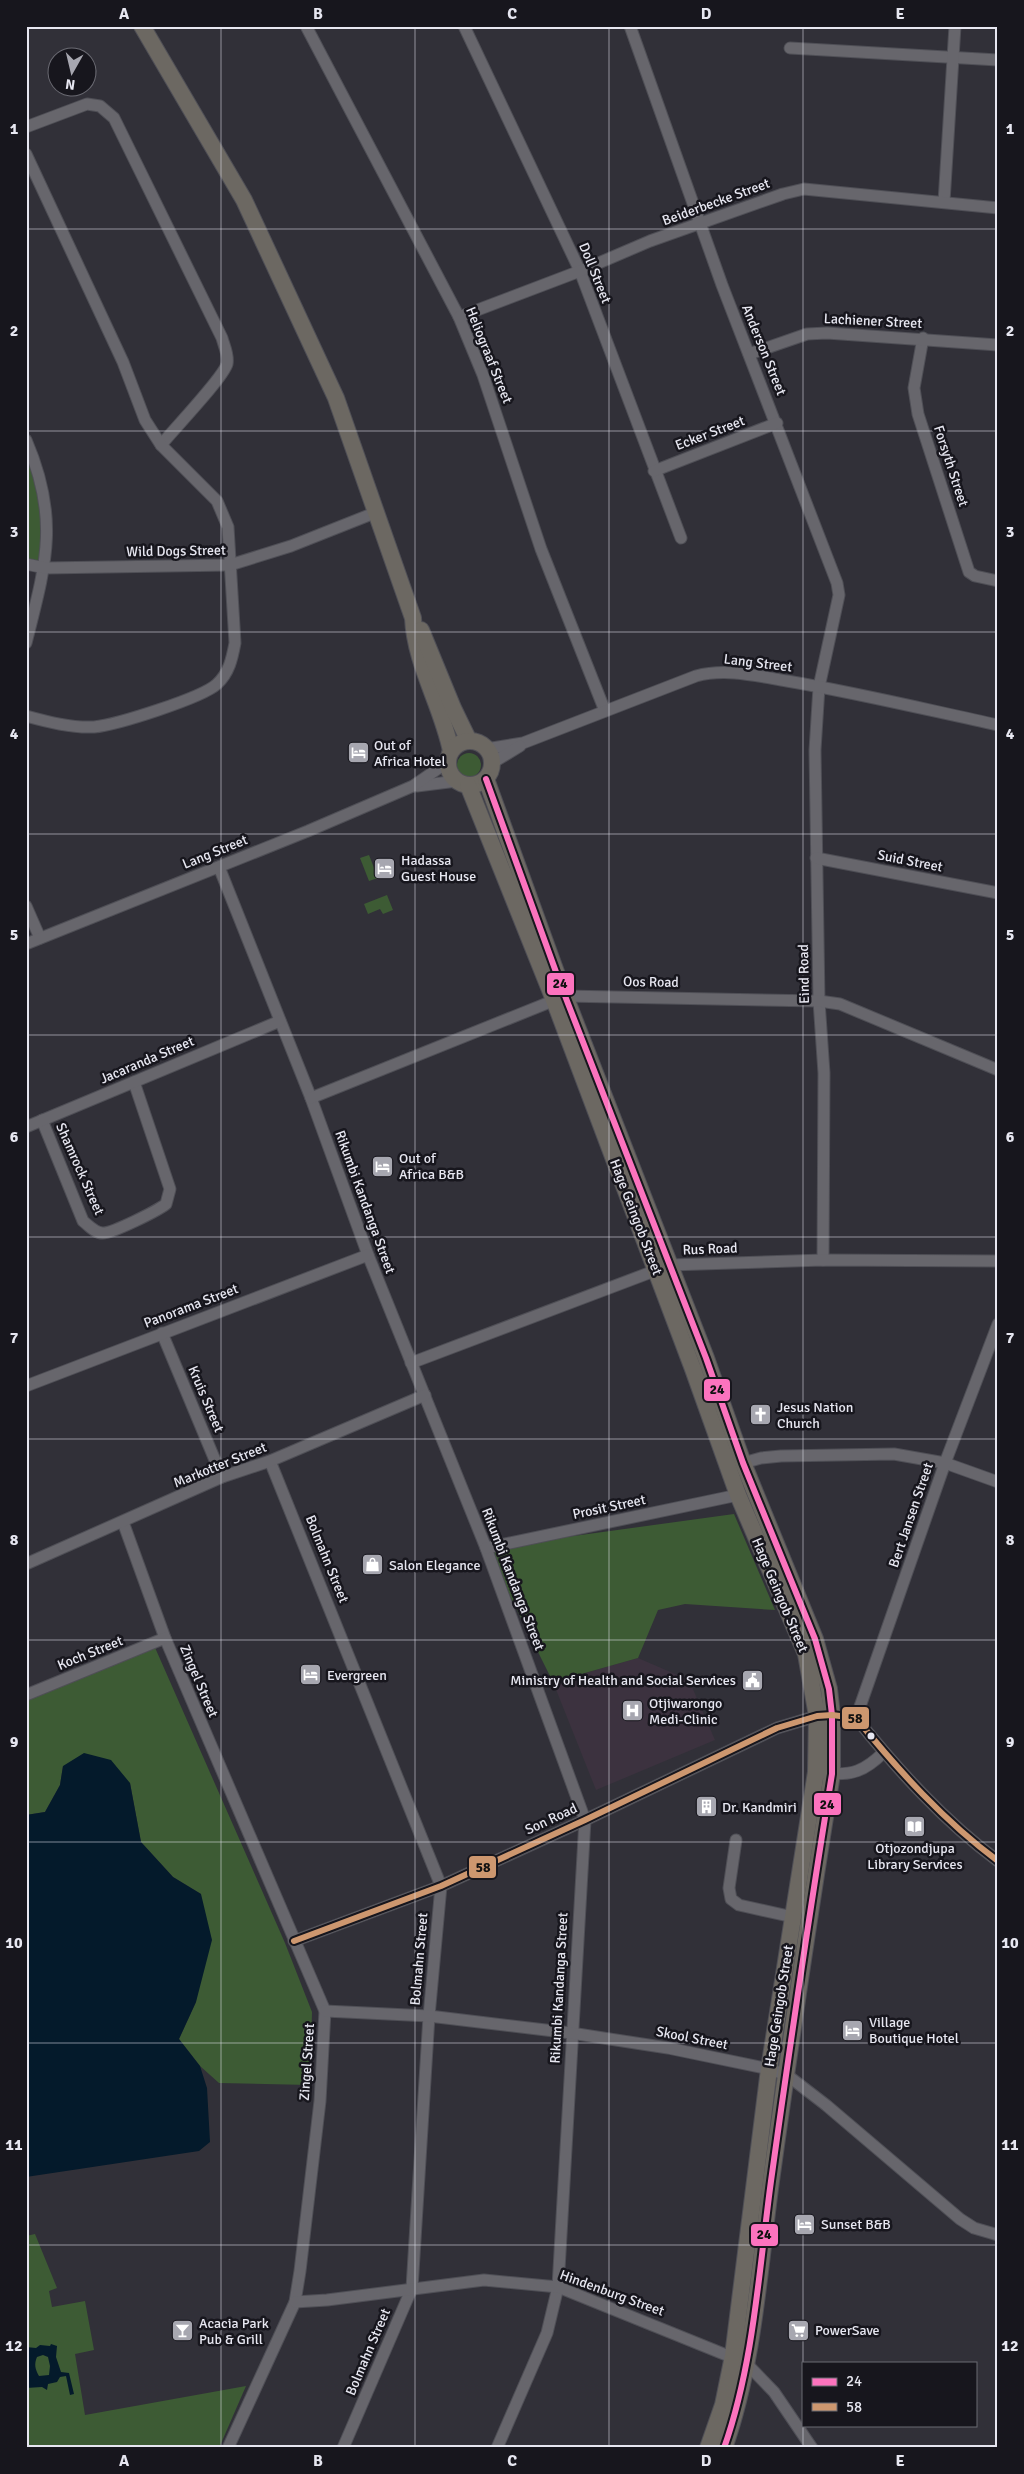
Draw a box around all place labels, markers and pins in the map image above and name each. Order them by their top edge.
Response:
place label: Out of Africa Hotel [374,737,446,770]
hotel icon: Out of Africa Hotel [346,741,370,765]
place label: Hadassa Guest House [401,852,476,885]
hotel icon: Hadassa Guest House [373,856,397,880]
place label: Out of Africa B&B [399,1150,464,1183]
hotel icon: Out of Africa B&B [371,1154,395,1178]
place label: Jesus Nation Church [777,1399,853,1432]
church icon: Jesus Nation Church [749,1403,773,1427]
shop icon: Salon Elegance [361,1553,385,1577]
place label: Salon Elegance [389,1557,480,1574]
hotel icon: Evergreen [299,1663,323,1687]
place label: Evergreen [327,1667,387,1684]
public building icon: Ministry of Health and Social Services [740,1668,764,1692]
place label: Ministry of Health and Social Services [510,1672,736,1689]
place label: Otjiwarongo Medi-Clinic [649,1695,722,1728]
hospital icon: Otjiwarongo Medi-Clinic [621,1699,645,1723]
unlabelled marker [866,1731,876,1741]
building icon: Dr. Kandmiri [694,1795,718,1819]
place label: Dr. Kandmiri [722,1799,797,1816]
library icon: Otjozondjupa Library Services [903,1814,927,1838]
place label: Otjozondjupa Library Services [867,1840,963,1873]
place label: Village Boutique Hotel [869,2014,959,2047]
hotel icon: Village Boutique Hotel [841,2018,865,2042]
hotel icon: Sunset B&B [793,2212,817,2236]
place label: Sunset B&B [821,2216,891,2233]
place label: Acacia Park Pub & Grill [199,2315,269,2348]
supermarket icon: PowerSave [787,2318,811,2342]
bar icon: Acacia Park Pub & Grill [171,2319,195,2343]
place label: PowerSave [815,2322,880,2339]

